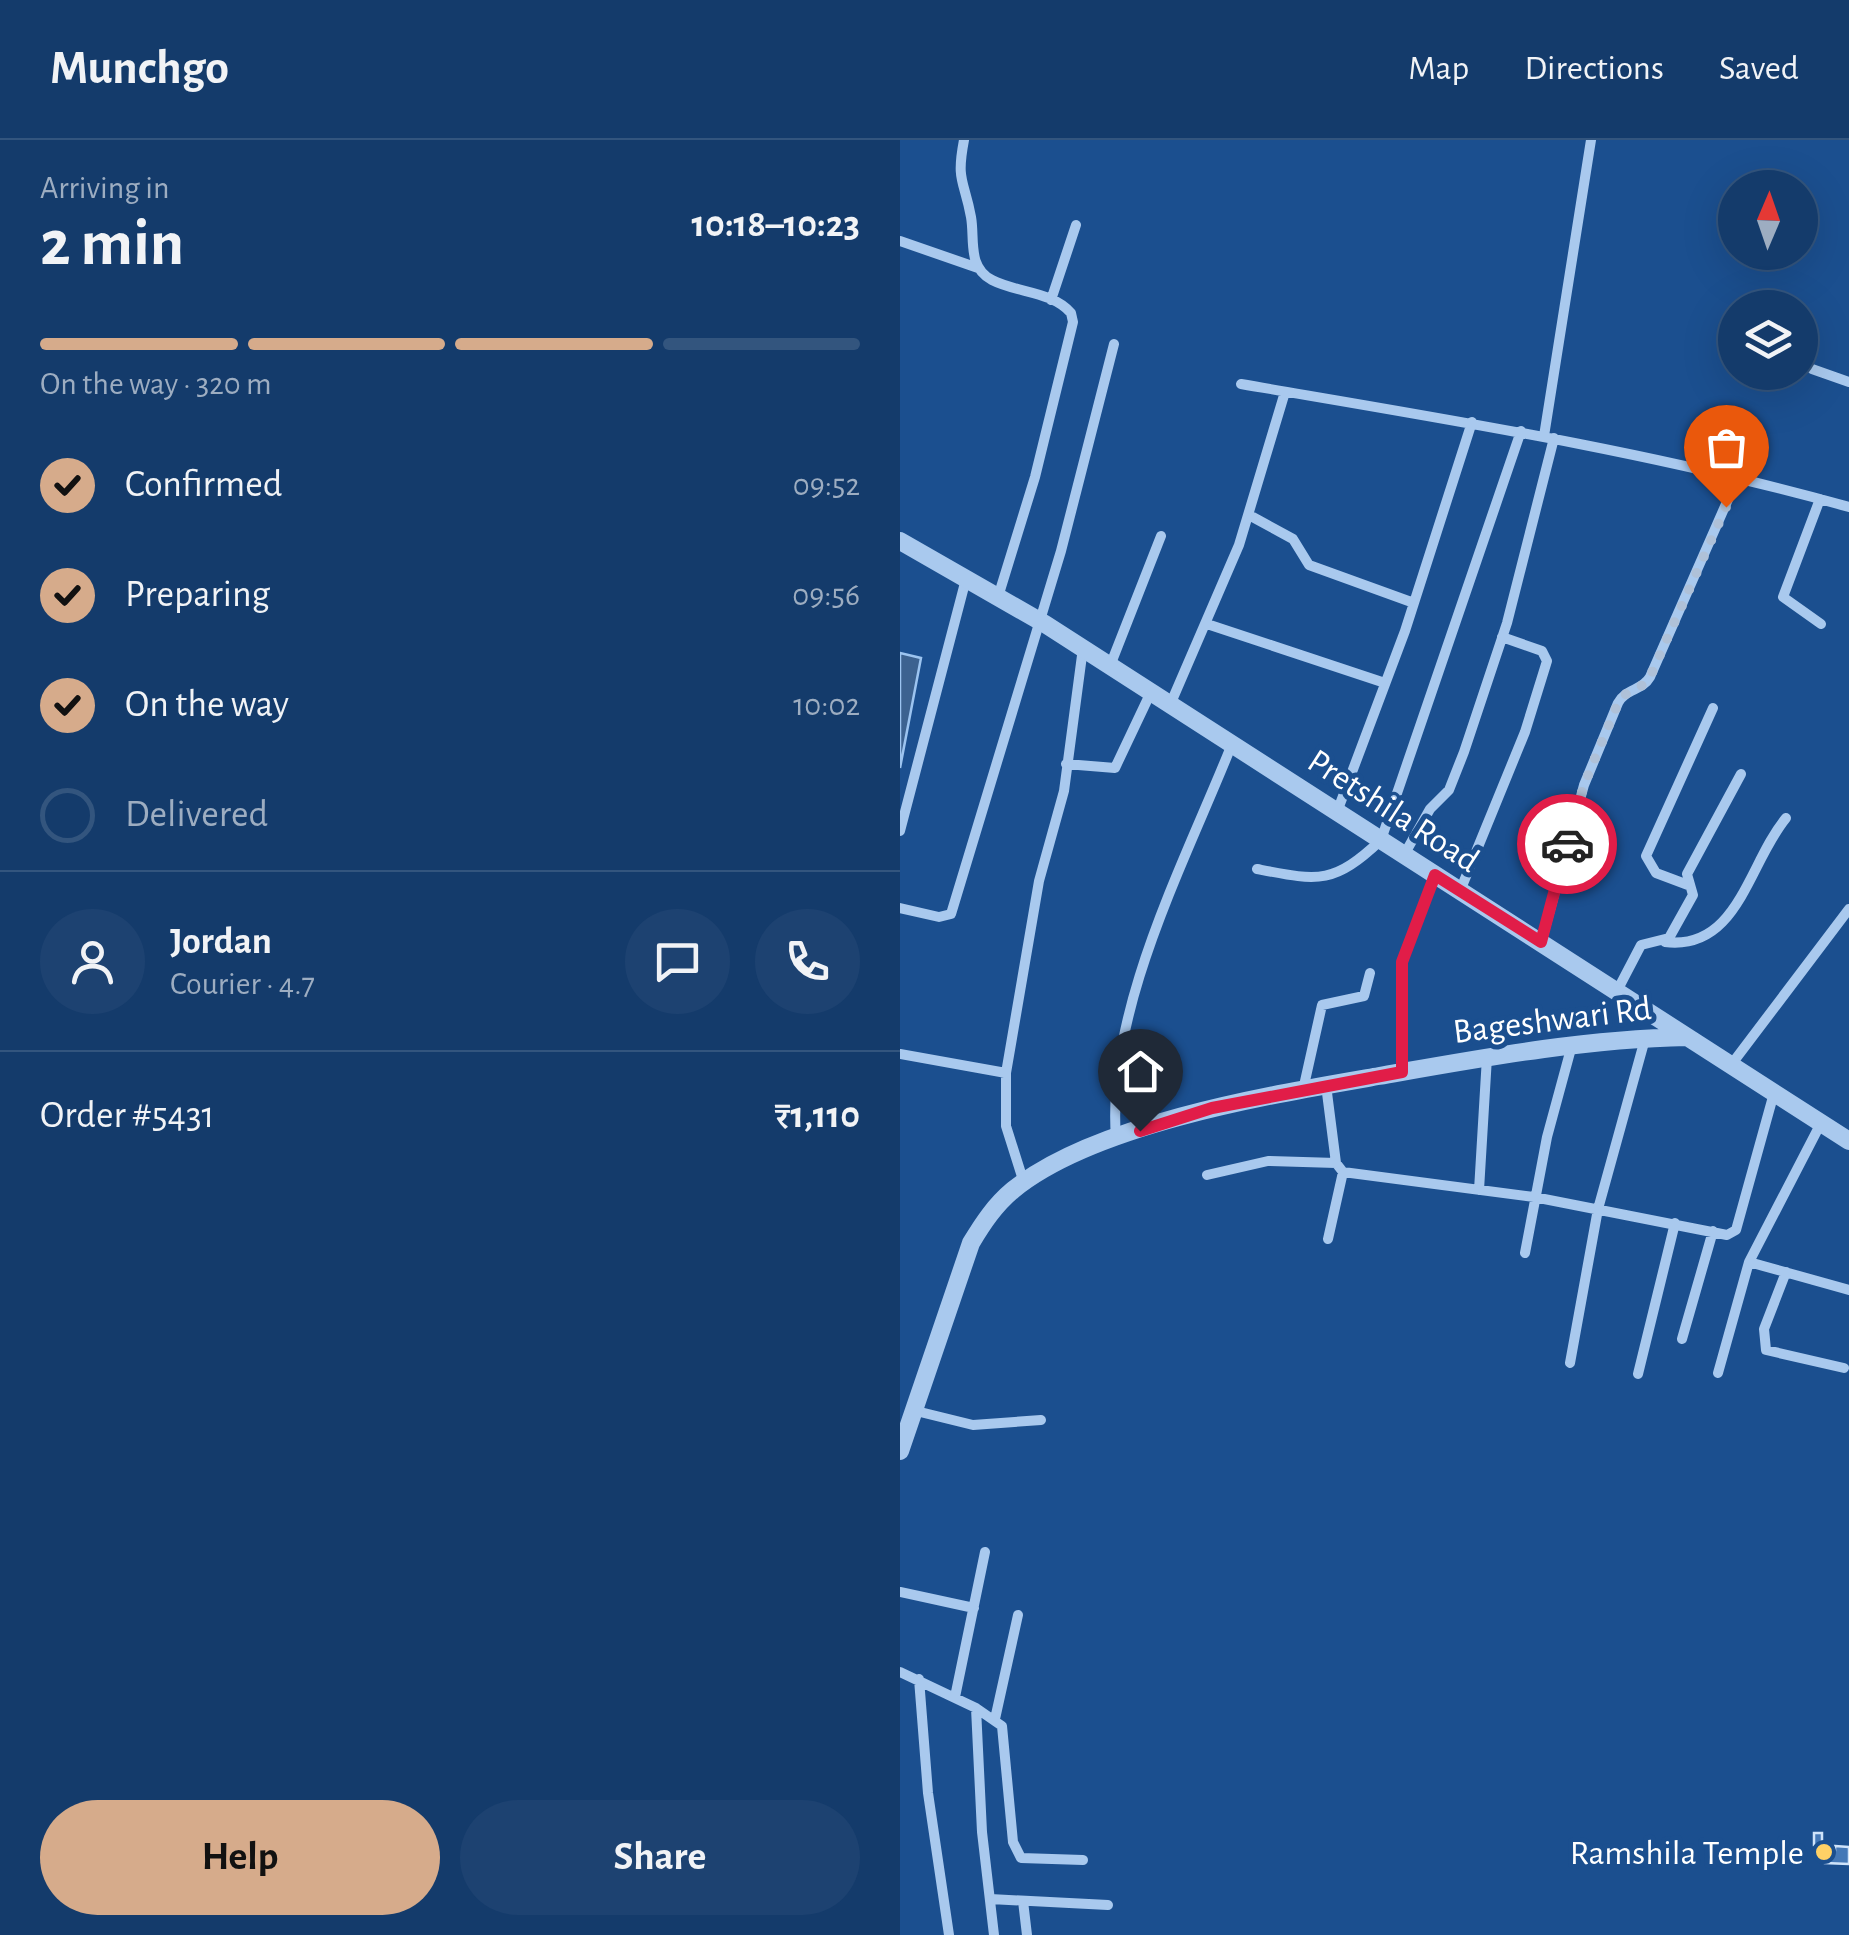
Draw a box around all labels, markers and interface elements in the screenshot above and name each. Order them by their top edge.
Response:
text: Munchgo [50,45,229,93]
text: Map [1408,51,1469,86]
text: Directions [1524,51,1664,86]
text: Saved [1719,51,1799,86]
north arrow [1718,170,1818,270]
map controls [1718,170,1818,390]
text: Arriving in [40,172,169,204]
text: 10:18–10:23 [691,206,860,244]
text: 2 min [40,212,184,277]
button: layers [1718,290,1818,390]
text: On the way · 320 m [40,368,272,400]
pin [1684,405,1769,508]
icon: bag [1699,420,1754,475]
icon: check [40,458,95,513]
text: Confirmed [125,466,282,504]
text: 09:52 [793,469,860,501]
icon: check [40,568,95,623]
text: Preparing [125,576,270,614]
text: 09:56 [792,579,860,611]
icon: check [40,678,95,733]
text: On the way [125,686,289,724]
text: 10:02 [793,689,860,721]
street label: Pretshila Road [1301,743,1485,879]
courier [1517,794,1617,894]
text: Delivered [125,796,268,834]
icon: car [1540,817,1595,872]
button: person [40,909,145,1014]
button: chat [625,909,730,1014]
button: phone [755,909,860,1014]
text: Jordan [170,923,272,961]
text: Courier · 4.7 [170,968,315,1000]
street label: Bageshwari Rd [1451,991,1653,1050]
pin [1098,1029,1183,1132]
icon: home [1113,1044,1168,1099]
text: Order #5431 [40,1097,215,1135]
text: ₹1,110 [775,1097,860,1135]
button: Help [40,1800,440,1915]
button: Share [460,1800,860,1915]
place label: Ramshila Temple [1570,1836,1804,1871]
marker: Ramshila Temple [1813,1841,1835,1863]

